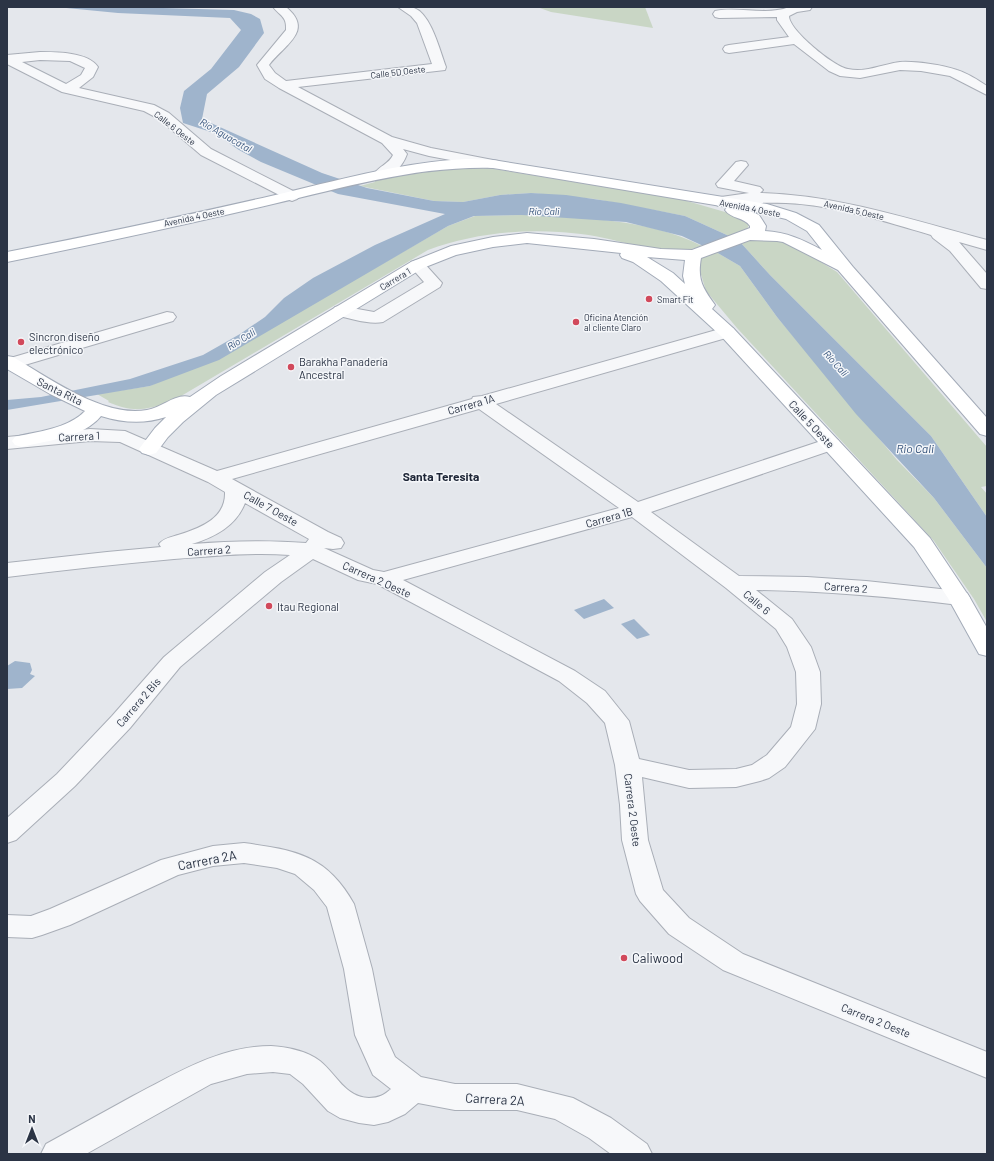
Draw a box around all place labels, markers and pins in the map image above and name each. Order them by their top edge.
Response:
marker: Smart Fit [644,294,654,304]
place label: Smart Fit [657,294,693,305]
place label: Oficina Atención al cliente Claro [584,312,648,333]
marker: Oficina Atención al cliente Claro [571,317,581,327]
place label: Sincron diseño electrónico [29,330,100,356]
marker: Sincron diseño electrónico [16,337,26,347]
place label: Barakha Panadería Ancestral [299,355,388,381]
marker: Barakha Panadería Ancestral [286,362,296,372]
place label: Itau Regional [277,600,339,613]
marker: Itau Regional [264,601,274,611]
place label: Caliwood [632,950,683,966]
marker: Caliwood [619,953,629,963]

